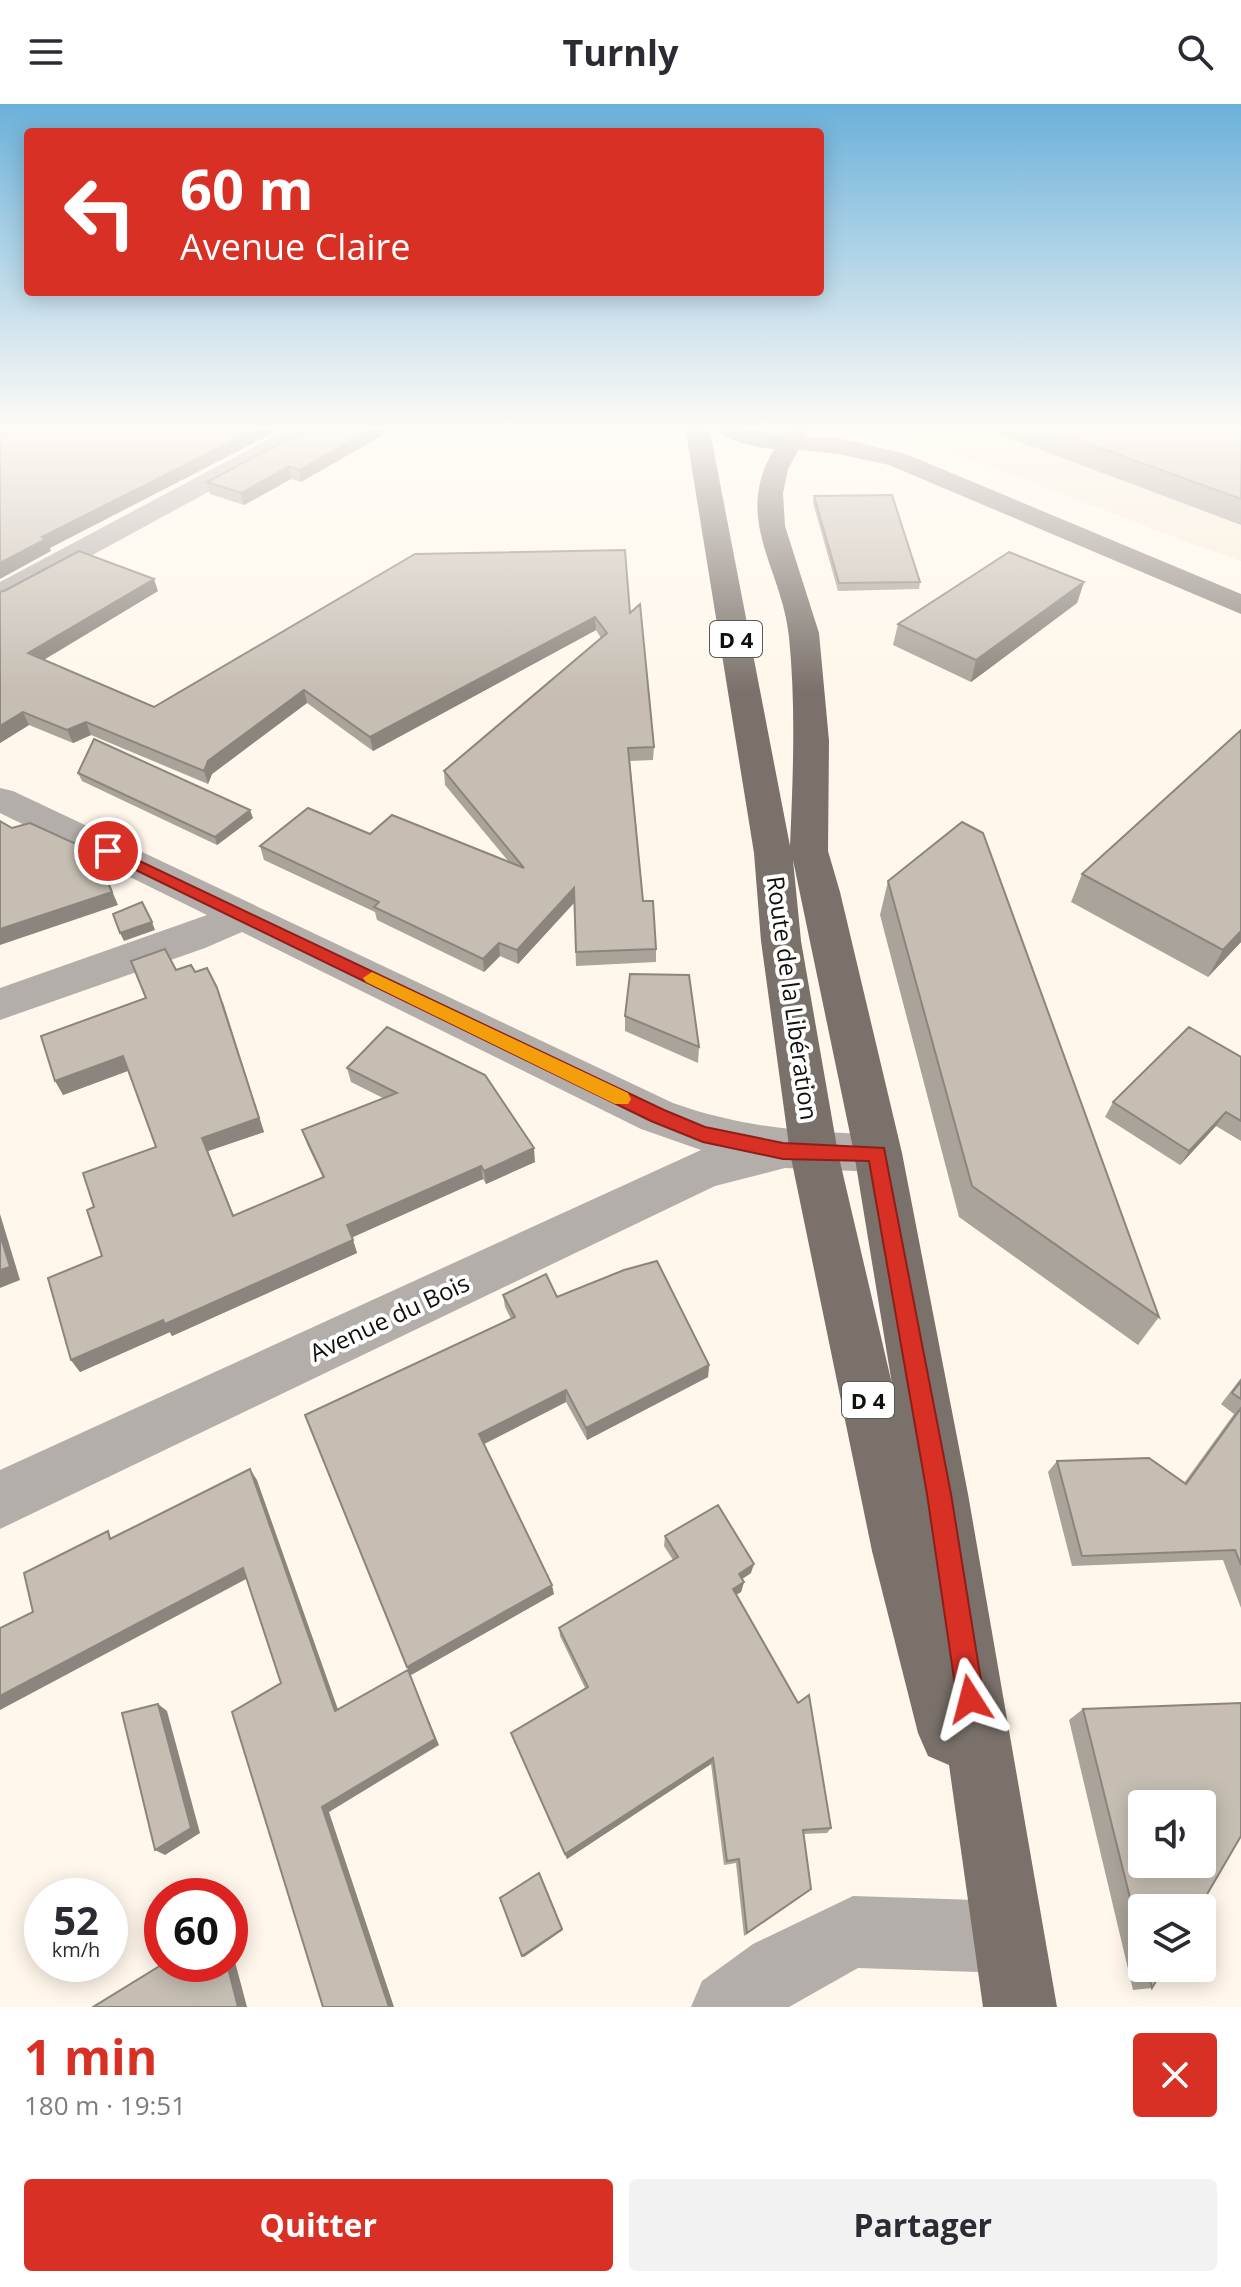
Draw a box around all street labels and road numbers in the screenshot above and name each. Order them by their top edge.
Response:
road number: D 4 [710,621,762,657]
street label: Route de la Libération [760,874,826,1122]
street label: Avenue du Bois [304,1266,474,1368]
road number: D 4 [842,1382,894,1418]

